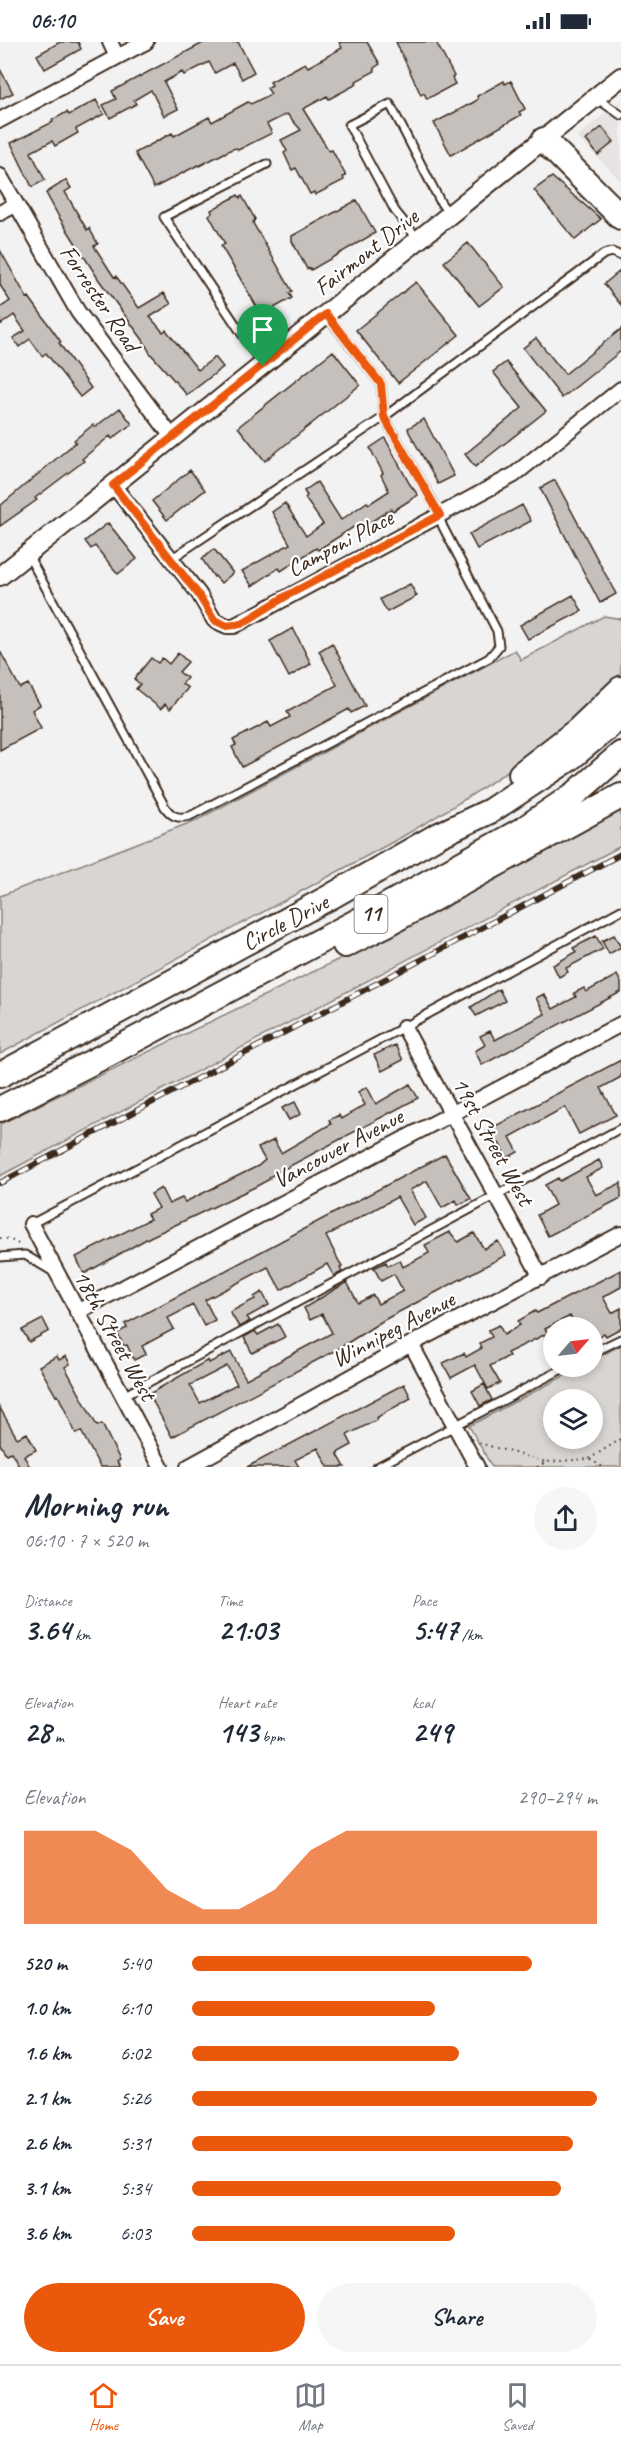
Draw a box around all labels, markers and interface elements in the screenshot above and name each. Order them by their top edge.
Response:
text: 06:10 [30,7,74,35]
street label: Fairmont Drive [308,201,426,302]
street label: Forrester Road [53,239,149,360]
pin [237,304,288,366]
icon: arrive [246,313,279,346]
street label: Camponi Place [282,501,400,583]
street label: Circle Drive [237,886,335,957]
road number: 11 [354,895,388,933]
street label: 19st Street West [445,1071,542,1212]
street label: Vancouver Avenue [268,1100,410,1195]
street label: 18th Street West [67,1264,164,1408]
street label: Winnipeg Avenue [326,1283,462,1374]
north arrow [543,1317,603,1377]
map controls [543,1317,603,1449]
button: layers [543,1389,603,1449]
text: Morning run [24,1484,168,1526]
button: share [534,1487,597,1550]
text: 06:10 · 7 × 520 m [24,1528,148,1553]
text: Distance [24,1591,72,1611]
text: Time [218,1591,242,1611]
text: Pace [412,1591,437,1611]
text: 3.64 [24,1611,71,1649]
text: 21:03 [218,1611,278,1649]
text: 5:47 [412,1611,458,1649]
text: km [71,1625,91,1645]
text: /km [458,1625,483,1645]
text: Elevation [24,1693,73,1713]
text: Heart rate [218,1693,276,1713]
text: kcal [412,1693,433,1713]
text: 28 [24,1713,51,1751]
text: 143 [218,1713,259,1751]
text: 249 [412,1713,452,1751]
text: m [51,1727,64,1747]
text: bpm [259,1727,284,1747]
text: Elevation [24,1785,86,1810]
text: 290–294 m [518,1785,597,1810]
text: 520 m [24,1951,67,1976]
text: 5:40 [120,1951,151,1976]
text: 1.0 km [24,1996,71,2021]
text: 6:10 [120,1996,151,2021]
text: 1.6 km [24,2041,71,2066]
text: 6:02 [120,2041,151,2066]
text: 2.1 km [24,2086,71,2111]
text: 5:26 [120,2086,151,2111]
text: 2.6 km [24,2131,71,2156]
text: 5:31 [120,2131,151,2156]
text: 3.1 km [24,2176,71,2201]
text: 5:34 [120,2176,151,2201]
text: 3.6 km [24,2221,71,2246]
text: 6:03 [120,2221,151,2246]
button: Save [24,2283,305,2352]
button: Share [317,2283,597,2352]
tab: Home [87,2379,120,2435]
tab: Map [294,2379,327,2435]
tab: Saved [501,2379,534,2435]

